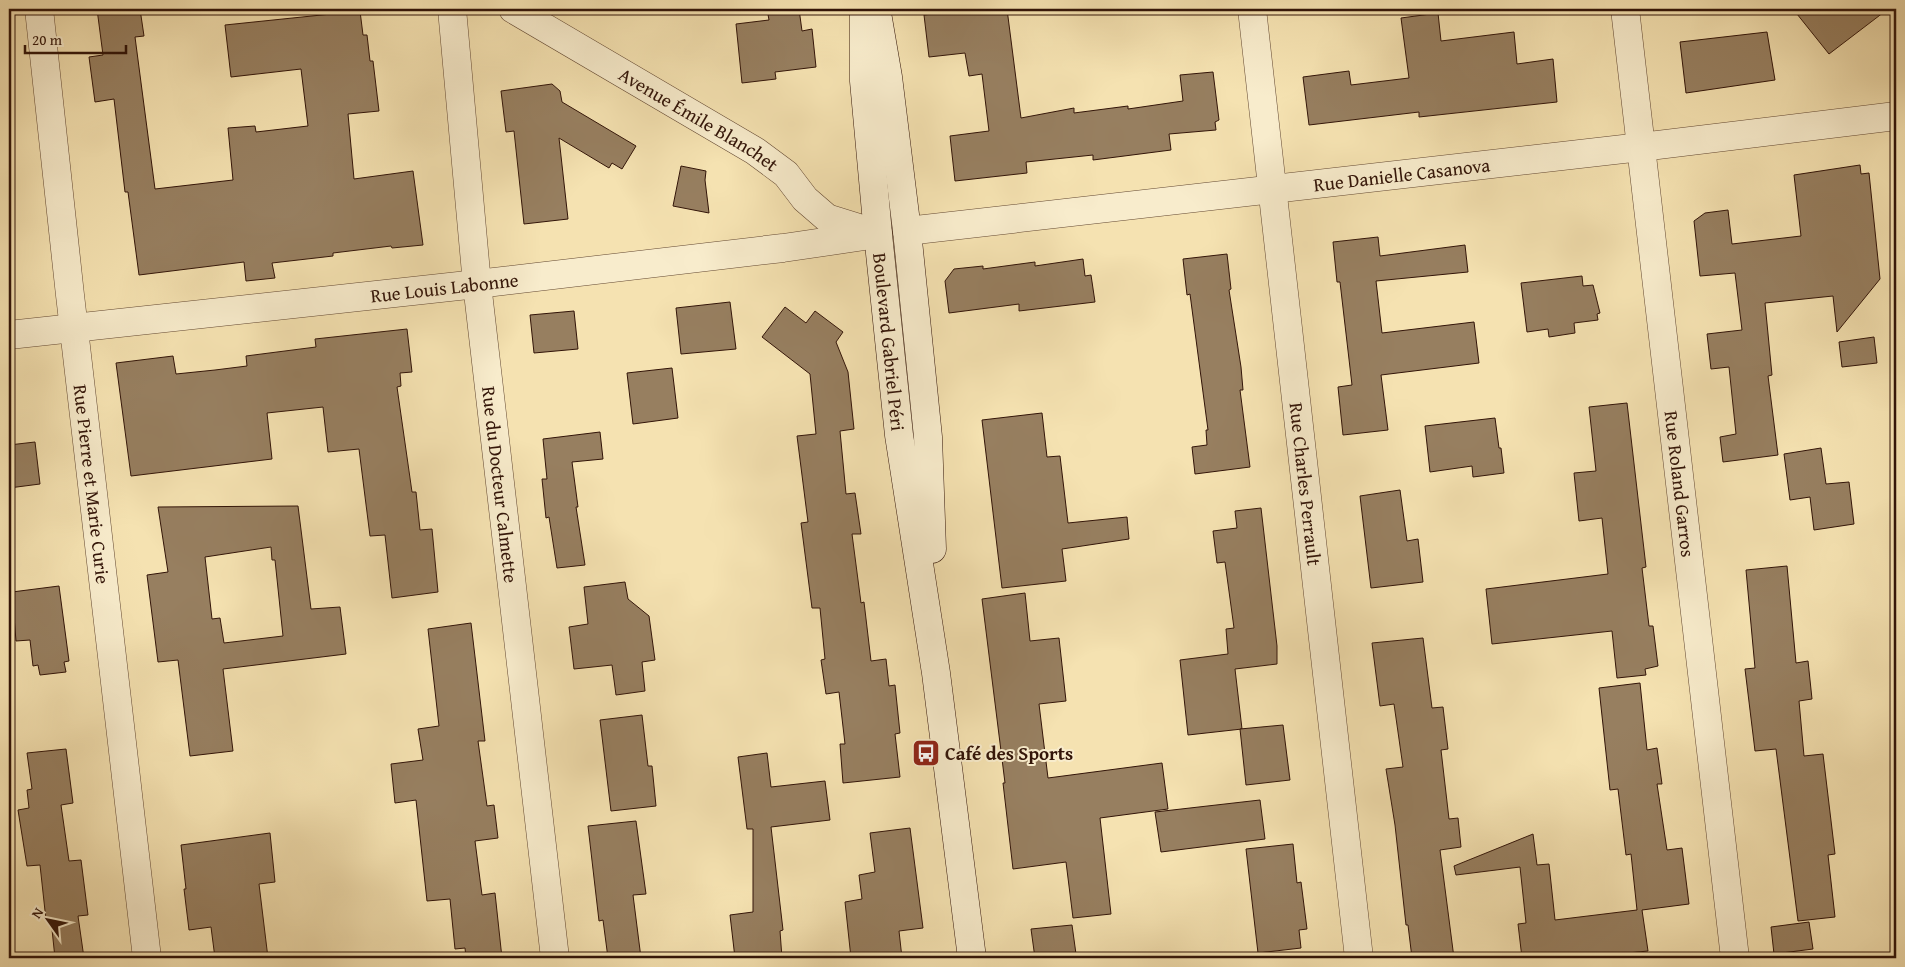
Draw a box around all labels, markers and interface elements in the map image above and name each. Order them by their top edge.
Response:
scale bar [25,22,126,54]
text: 20 m [32,29,63,50]
street label: Avenue Émile Blanchet [614,60,785,178]
street label: Rue Danielle Casanova [1312,150,1492,198]
street label: Boulevard Gabriel Péri [866,251,912,432]
street label: Rue Louis Labonne [369,265,520,310]
street label: Rue Pierre et Marie Curie [66,383,117,585]
street label: Rue du Docteur Calmette [475,385,526,585]
street label: Rue Charles Perrault [1282,401,1329,567]
street label: Rue Roland Garros [1658,409,1702,559]
bus stop icon: Café des Sports [911,738,941,768]
place label: Café des Sports [945,739,1073,767]
north arrow [22,894,72,944]
text: N [26,903,48,922]

